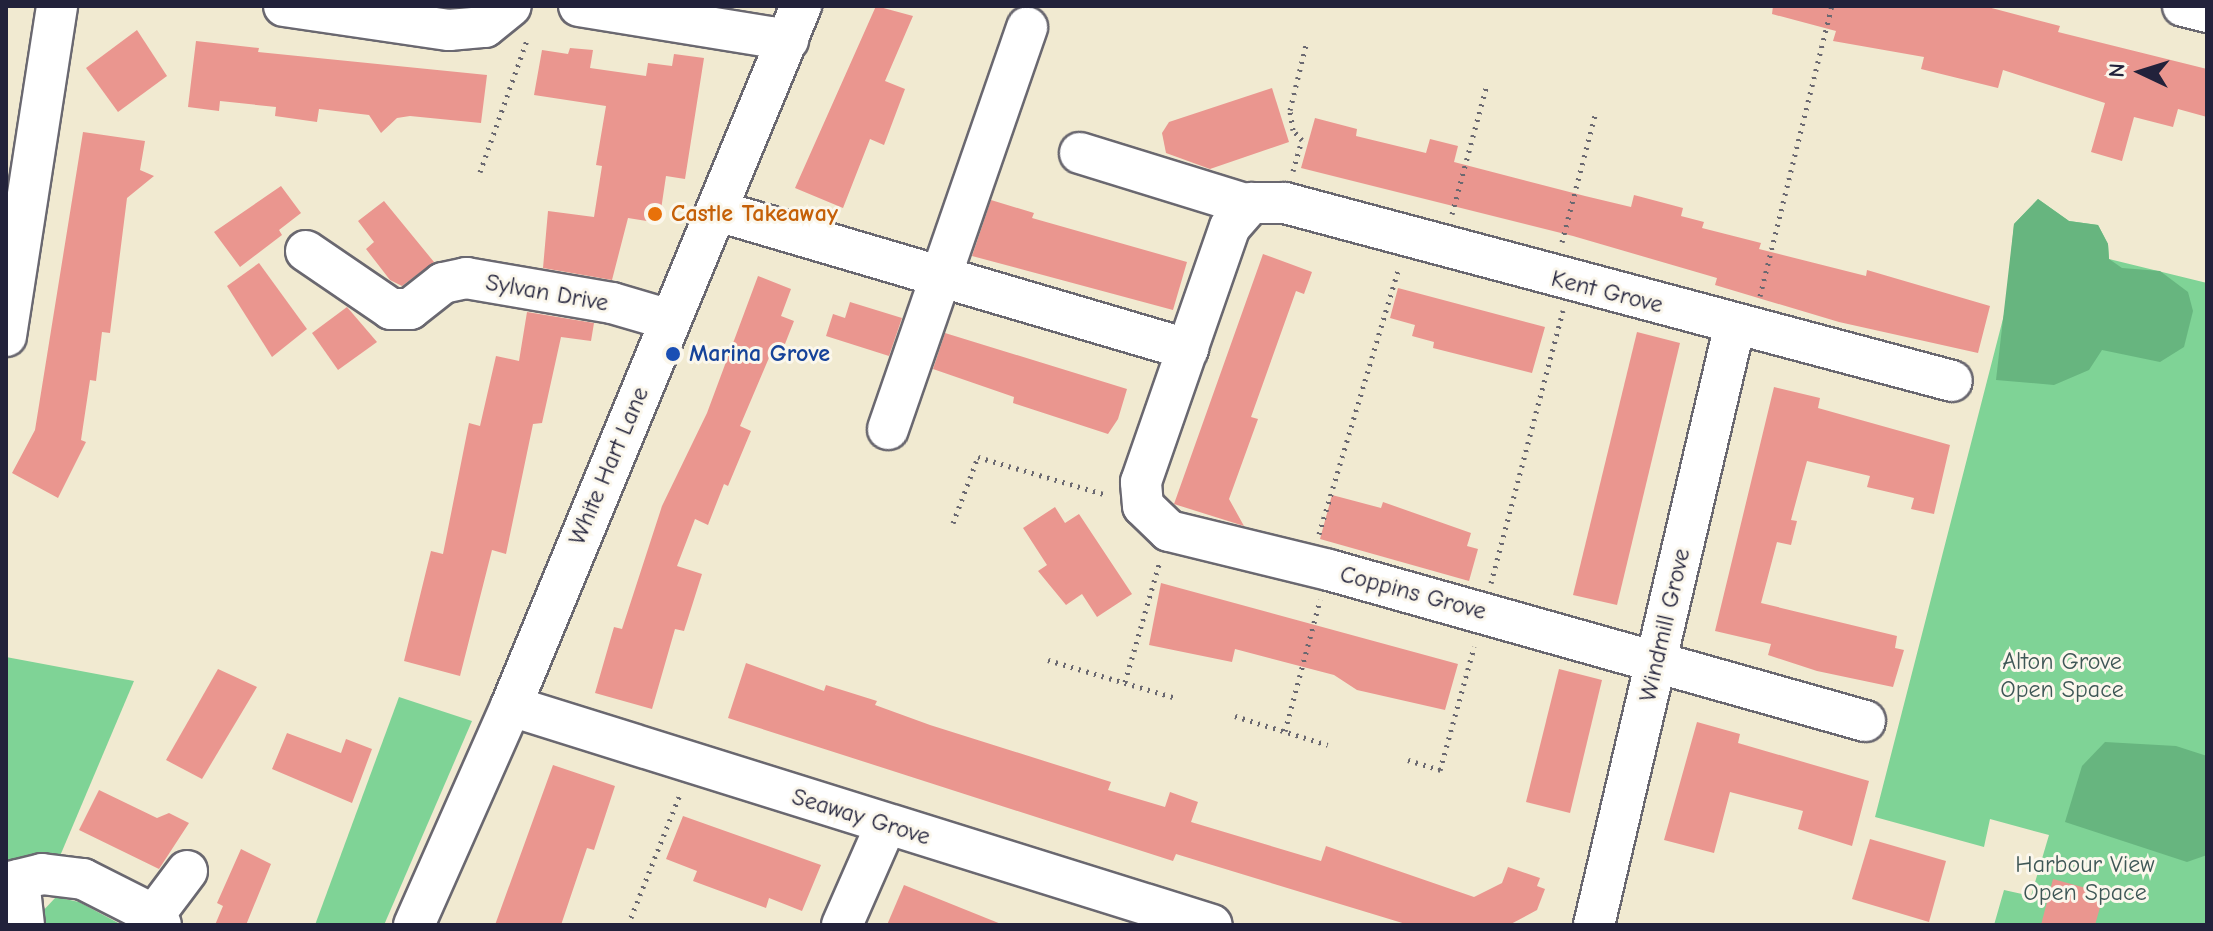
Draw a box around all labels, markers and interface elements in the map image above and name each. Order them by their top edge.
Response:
north arrow [2101,32,2181,112]
text: N [2104,62,2131,78]
place label: Castle Takeaway [671,200,838,228]
marker: Castle Takeaway [646,205,664,223]
street label: Kent Grove [1548,264,1666,320]
street label: Sylvan Drive [483,268,611,318]
place label: Marina Grove [689,340,830,368]
marker: Marina Grove [664,345,682,363]
street label: White Hart Lane [563,383,655,549]
street label: Windmill Grove [1633,546,1697,704]
street label: Coppins Grove [1337,560,1489,626]
park label: Alton Grove Open Space [2000,648,2124,704]
street label: Seaway Grove [788,782,934,852]
park label: Harbour View Open Space [2015,851,2155,907]

